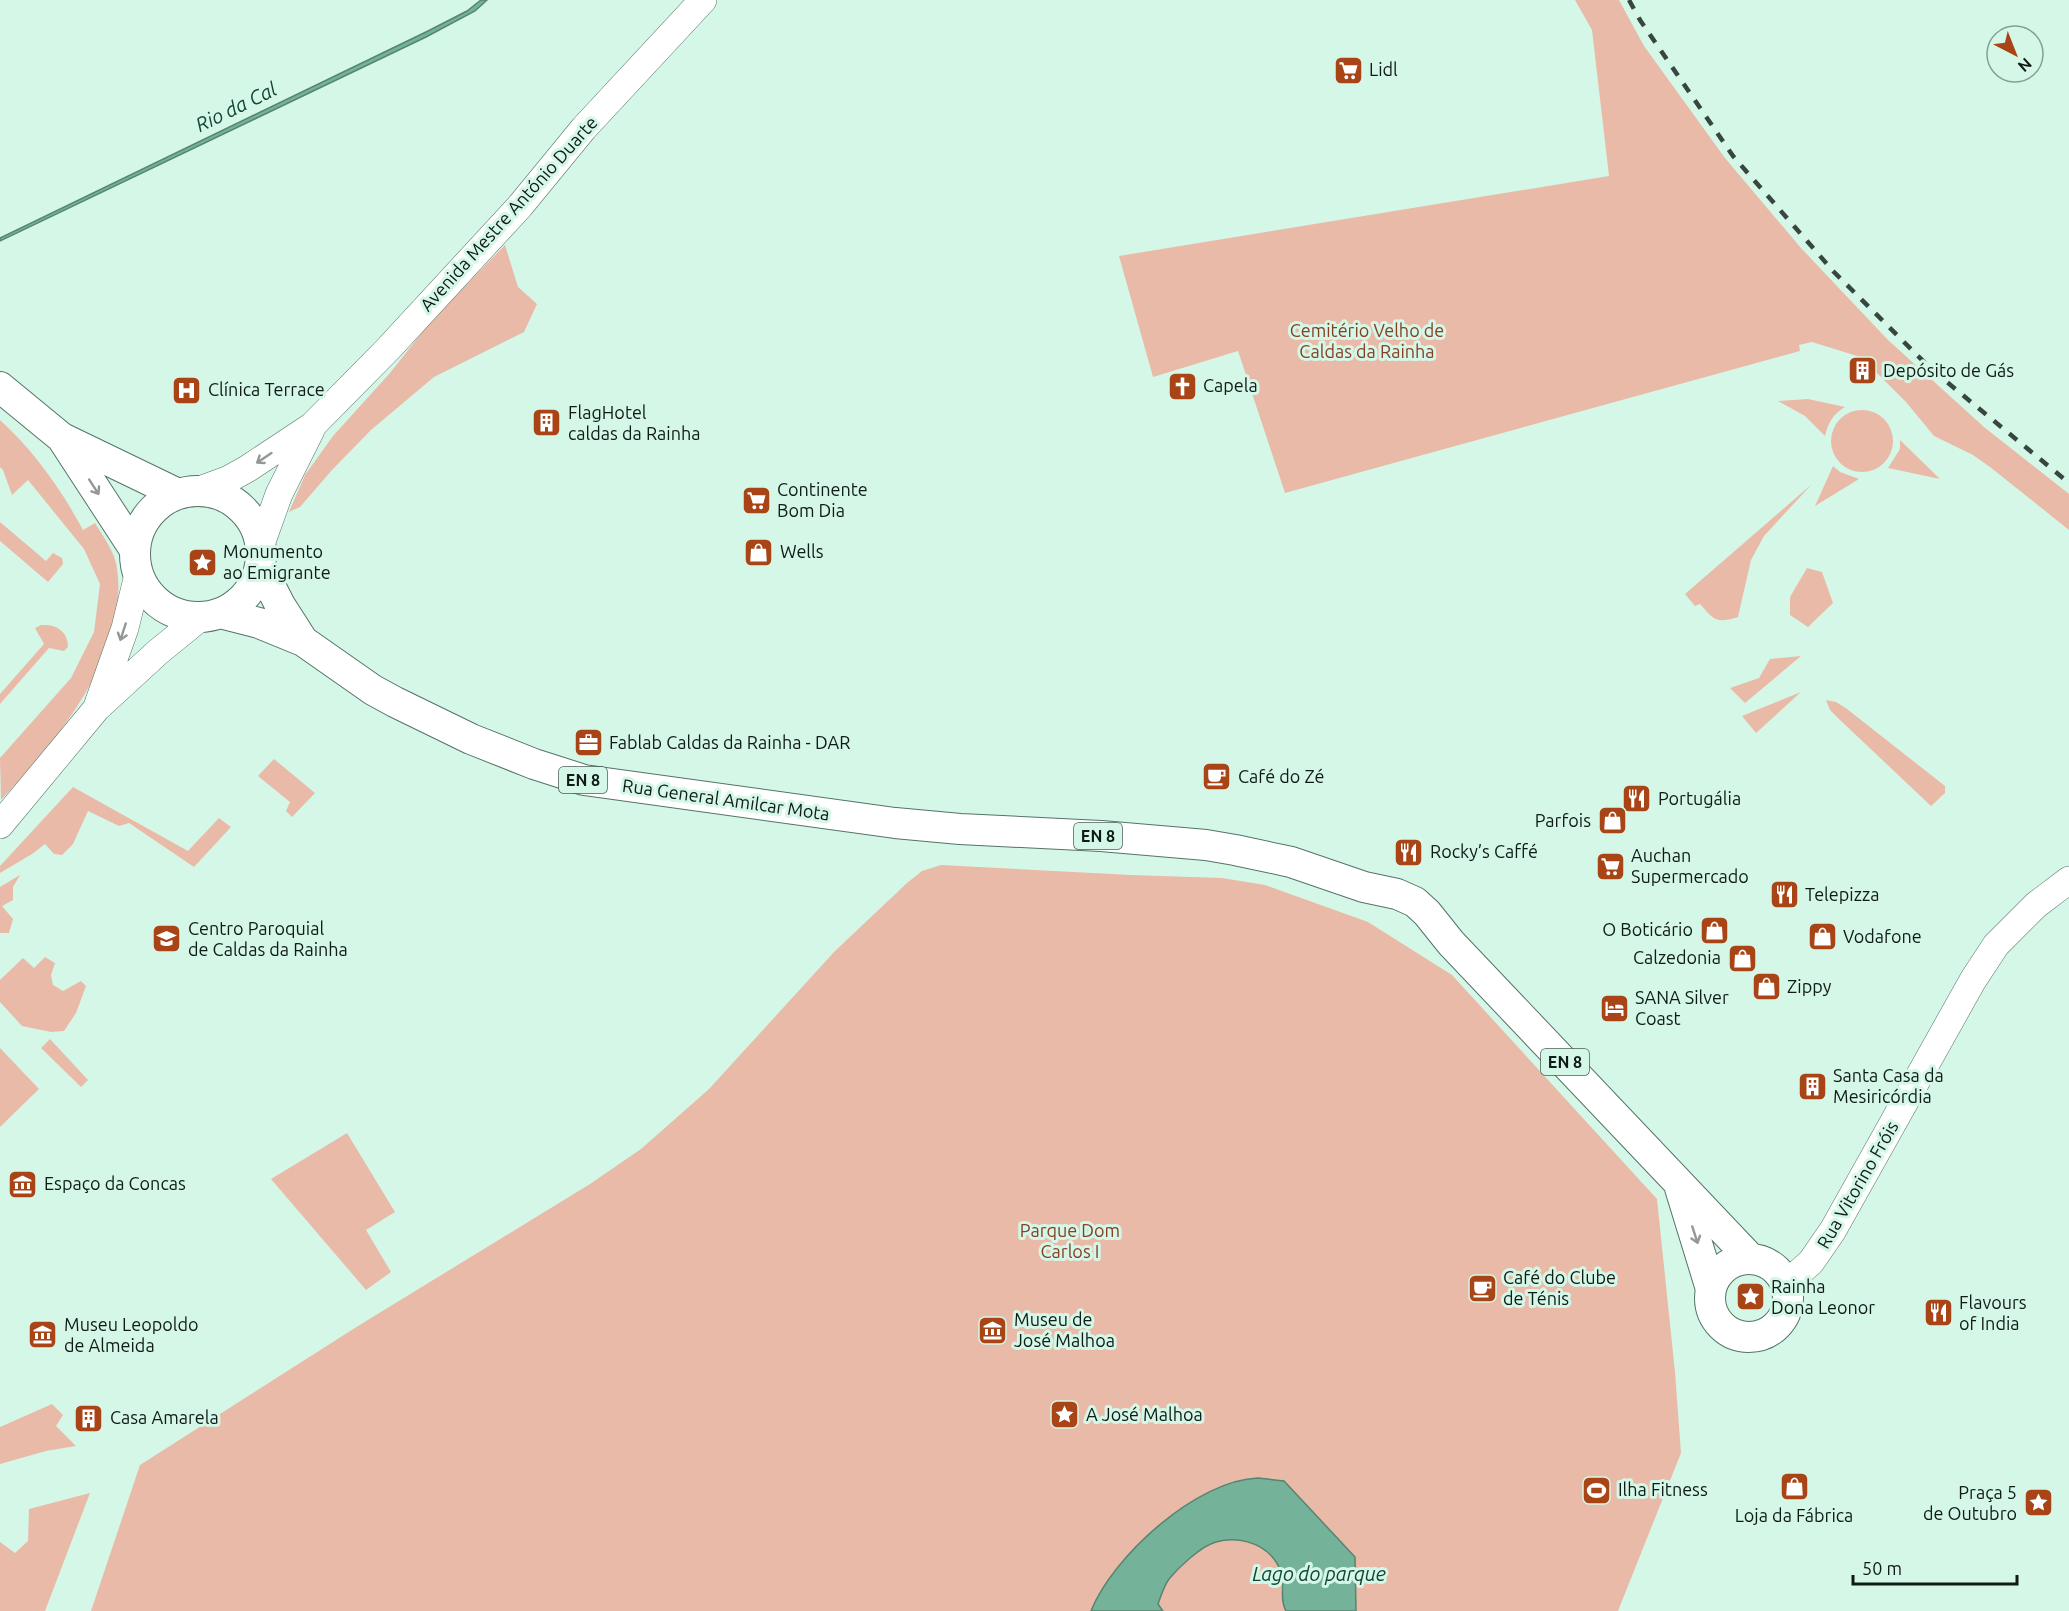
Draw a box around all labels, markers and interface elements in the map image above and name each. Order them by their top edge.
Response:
north arrow [1985,24,2045,84]
supermarket icon: Lidl [1332,54,1364,86]
text: N [2015,54,2035,76]
place label: Lidl [1369,59,1398,79]
water label: Rio da Cal [191,77,281,136]
street label: Avenida Mestre António Duarte [416,112,601,315]
park label: Cemitério Velho de Caldas da Rainha [1290,320,1444,361]
building icon: Depósito de Gás [1846,355,1878,387]
place label: Depósito de Gás [1883,360,2014,380]
church icon: Capela [1166,370,1198,402]
hospital icon: Clínica Terrace [171,374,203,406]
place label: Capela [1203,375,1258,395]
place label: Clínica Terrace [208,379,325,399]
place label: FlagHotel caldas da Rainha [568,402,701,443]
building icon: FlagHotel caldas da Rainha [531,407,563,439]
one-way arrow [256,453,273,465]
one-way arrow [88,478,100,495]
place label: Continente Bom Dia [777,479,868,520]
supermarket icon: Continente Bom Dia [740,484,772,516]
shop icon: Wells [743,536,775,568]
place label: Monumento ao Emigrante [223,541,331,582]
place label: Wells [780,541,824,561]
place icon: Monumento ao Emigrante [186,546,218,578]
one-way arrow [117,622,128,641]
office icon: Fablab Caldas da Rainha - DAR [572,727,604,759]
place label: Fablab Caldas da Rainha - DAR [609,732,850,752]
cafe icon: Café do Zé [1201,761,1233,793]
place label: Café do Zé [1238,766,1325,786]
road number: EN 8 [559,767,607,793]
street label: Rua General Amilcar Mota [621,775,831,823]
restaurant icon: Portugália [1621,783,1653,815]
place label: Portugália [1658,788,1741,808]
shop icon: Parfois [1596,805,1628,837]
place label: Parfois [1535,810,1591,830]
road number: EN 8 [1074,823,1122,849]
restaurant icon: Rocky’s Caffé [1393,836,1425,868]
place label: Rocky’s Caffé [1430,841,1538,861]
place label: Auchan Supermercado [1631,845,1749,886]
supermarket icon: Auchan Supermercado [1594,850,1626,882]
restaurant icon: Telepizza [1768,879,1800,911]
place label: Telepizza [1805,884,1879,904]
shop icon: O Boticário [1698,914,1730,946]
place label: Centro Paroquial de Caldas da Rainha [188,918,348,959]
place label: O Boticário [1602,919,1693,939]
shop icon: Vodafone [1806,921,1838,953]
school or university icon: Centro Paroquial de Caldas da Rainha [151,923,183,955]
place label: Vodafone [1843,926,1922,946]
shop icon: Calzedonia [1726,942,1758,974]
place label: Calzedonia [1633,947,1721,967]
shop icon: Zippy [1750,971,1782,1003]
place label: Zippy [1787,976,1832,996]
place label: SANA Silver Coast [1635,987,1729,1028]
hotel icon: SANA Silver Coast [1598,992,1630,1024]
road number: EN 8 [1541,1049,1589,1075]
place label: Santa Casa da Mesiricórdia [1833,1065,1944,1106]
building icon: Santa Casa da Mesiricórdia [1796,1070,1828,1102]
street label: Rua Vitorino Fróis [1813,1117,1902,1252]
museum icon: Espaço da Concas [7,1168,39,1200]
place label: Espaço da Concas [44,1173,186,1193]
park label: Parque Dom Carlos I [1020,1220,1120,1261]
one-way arrow [1690,1225,1701,1244]
place label: Café do Clube de Ténis [1503,1267,1616,1308]
cafe icon: Café do Clube de Ténis [1466,1272,1498,1304]
place label: Rainha Dona Leonor [1771,1276,1875,1317]
place icon: Rainha Dona Leonor [1734,1281,1766,1313]
place label: Flavours of India [1959,1292,2027,1333]
restaurant icon: Flavours of India [1922,1297,1954,1329]
place label: Museu de José Malhoa [1014,1309,1115,1350]
place label: Museu Leopoldo de Almeida [64,1314,199,1355]
museum icon: Museu de José Malhoa [977,1314,1009,1346]
museum icon: Museu Leopoldo de Almeida [27,1319,59,1351]
place icon: A José Malhoa [1049,1399,1081,1431]
building icon: Casa Amarela [73,1402,105,1434]
place label: A José Malhoa [1086,1404,1203,1424]
place label: Casa Amarela [110,1407,219,1427]
shop icon: Loja da Fábrica [1778,1471,1810,1503]
sports icon: Ilha Fitness [1581,1474,1613,1506]
place label: Ilha Fitness [1618,1479,1708,1499]
place label: Praça 5 de Outubro [1923,1482,2017,1523]
place icon: Praça 5 de Outubro [2022,1487,2054,1519]
place label: Loja da Fábrica [1735,1505,1853,1525]
scale bar [1853,1548,2016,1586]
text: 50 m [1862,1558,1902,1578]
water label: Lago do parque [1252,1562,1386,1585]

